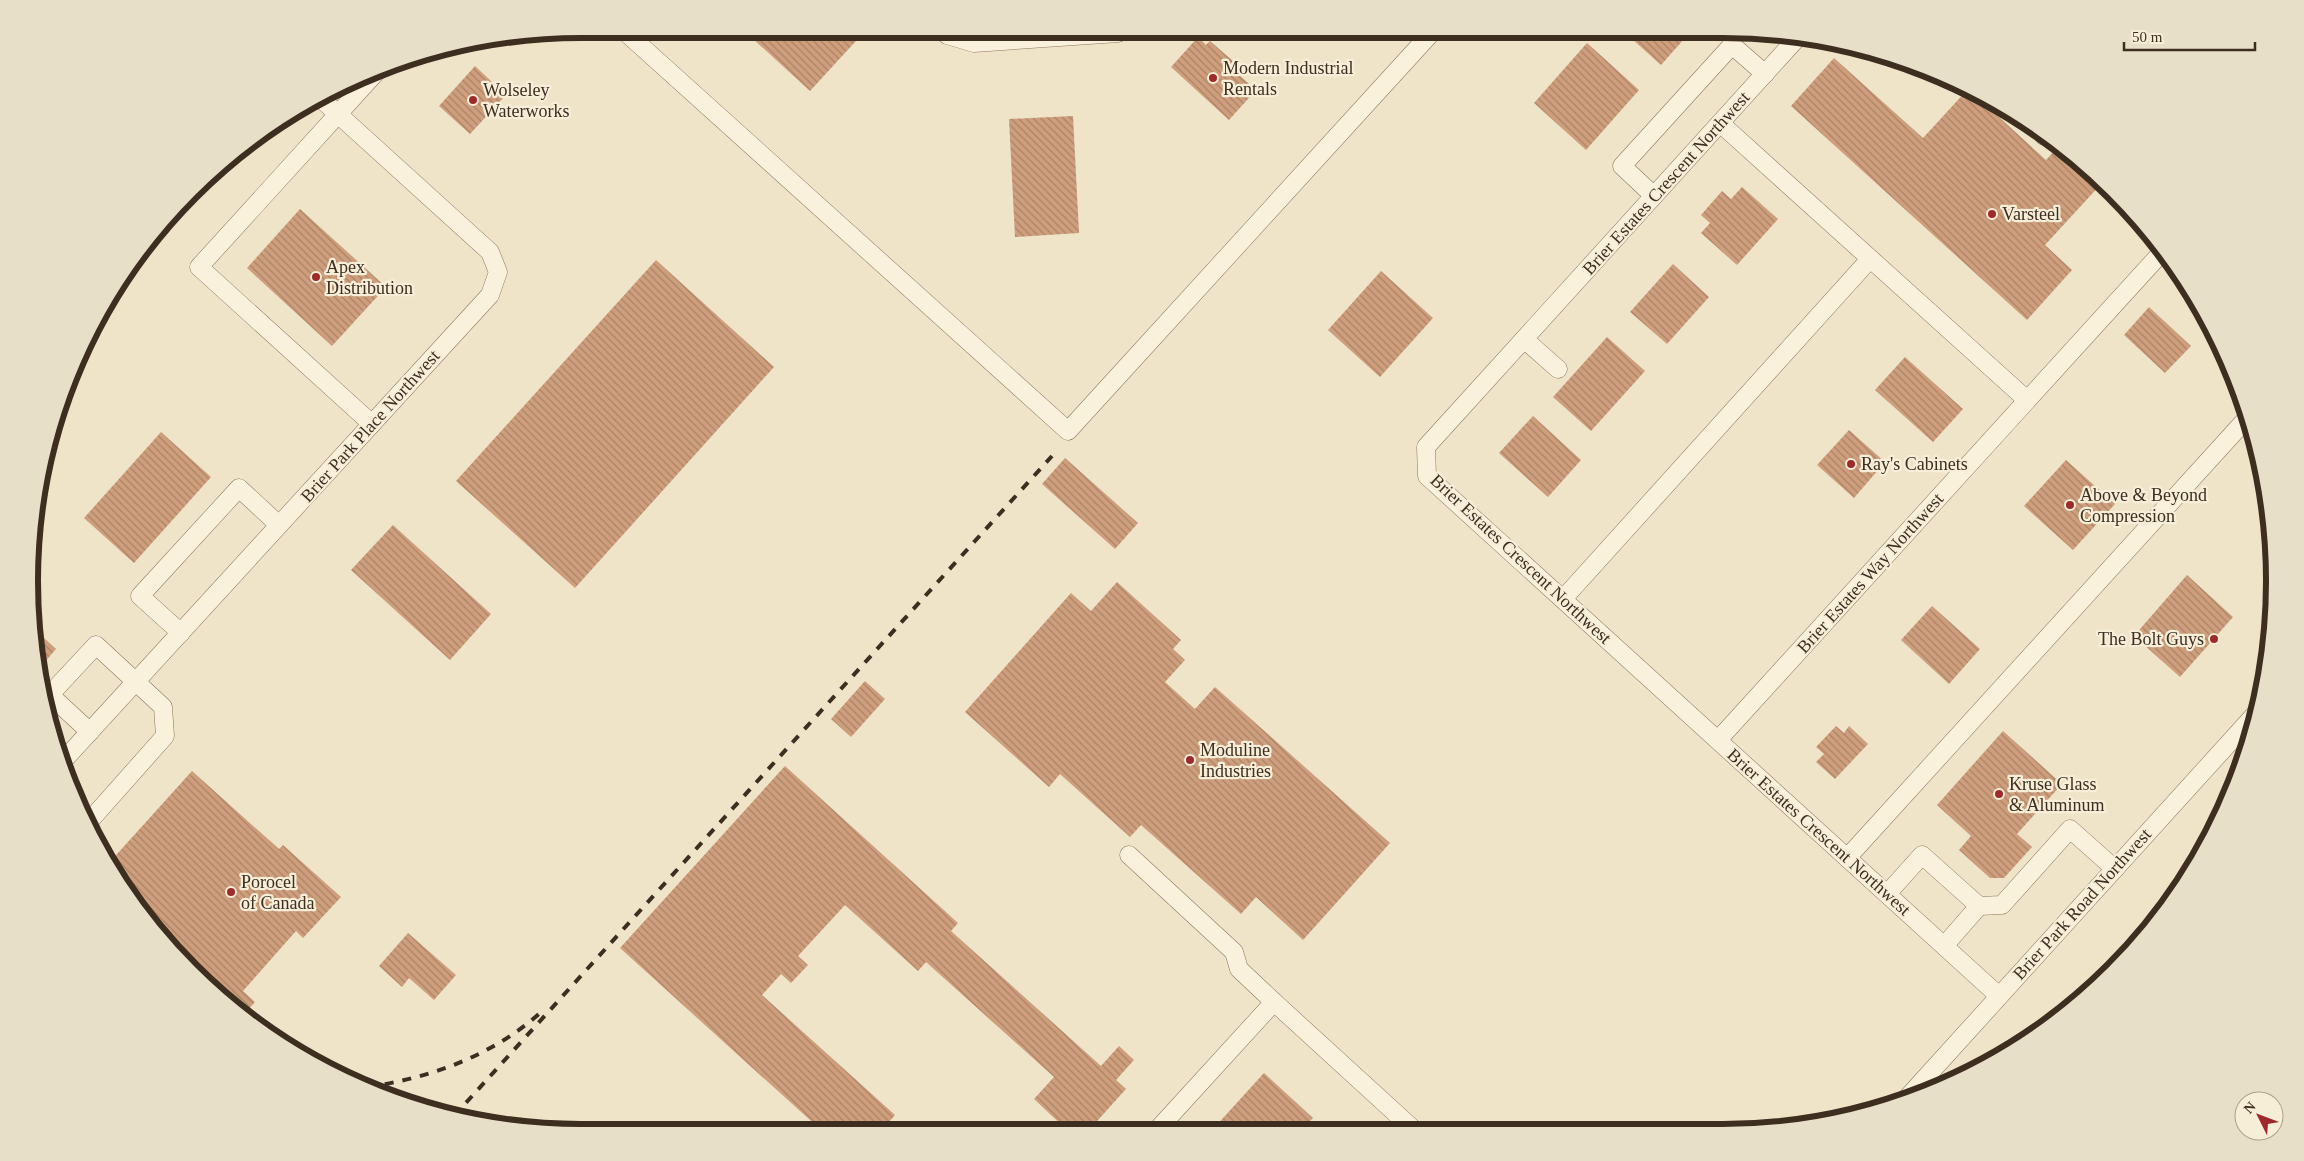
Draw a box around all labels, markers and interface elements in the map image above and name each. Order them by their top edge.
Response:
scale bar [2124,20,2255,52]
text: 50 m [2132,29,2163,45]
place label: Modern Industrial Rentals [1223,58,1353,99]
marker: Modern Industrial Rentals [1207,72,1219,84]
place label: Wolseley Waterworks [483,80,570,121]
street label: Brier Estates Crescent Northwest [1578,87,1754,279]
marker: Wolseley Waterworks [467,94,479,106]
place label: Varsteel [2002,204,2060,224]
marker: Varsteel [1986,208,1998,220]
place label: Apex Distribution [326,257,413,298]
marker: Apex Distribution [310,271,322,283]
street label: Brier Park Place Northwest [297,346,443,506]
place label: Ray's Cabinets [1861,454,1968,474]
marker: Ray's Cabinets [1845,458,1857,470]
street label: Brier Estates Crescent Northwest [1427,470,1615,648]
place label: Above & Beyond Compression [2080,485,2207,526]
street label: Brier Estates Way Northwest [1793,489,1947,657]
marker: Above & Beyond Compression [2064,499,2076,511]
place label: The Bolt Guys [2098,629,2204,649]
marker: The Bolt Guys [2208,633,2220,645]
place label: Moduline Industries [1200,740,1271,781]
street label: Brier Estates Crescent Northwest [1723,744,1915,920]
marker: Moduline Industries [1184,754,1196,766]
place label: Kruse Glass & Aluminum [2009,774,2105,815]
marker: Kruse Glass & Aluminum [1993,788,2005,800]
street label: Brier Park Road Northwest [2009,824,2155,984]
place label: Porocel of Canada [241,872,314,913]
marker: Porocel of Canada [225,886,237,898]
north arrow [2234,1091,2284,1141]
text: N [2241,1099,2259,1116]

